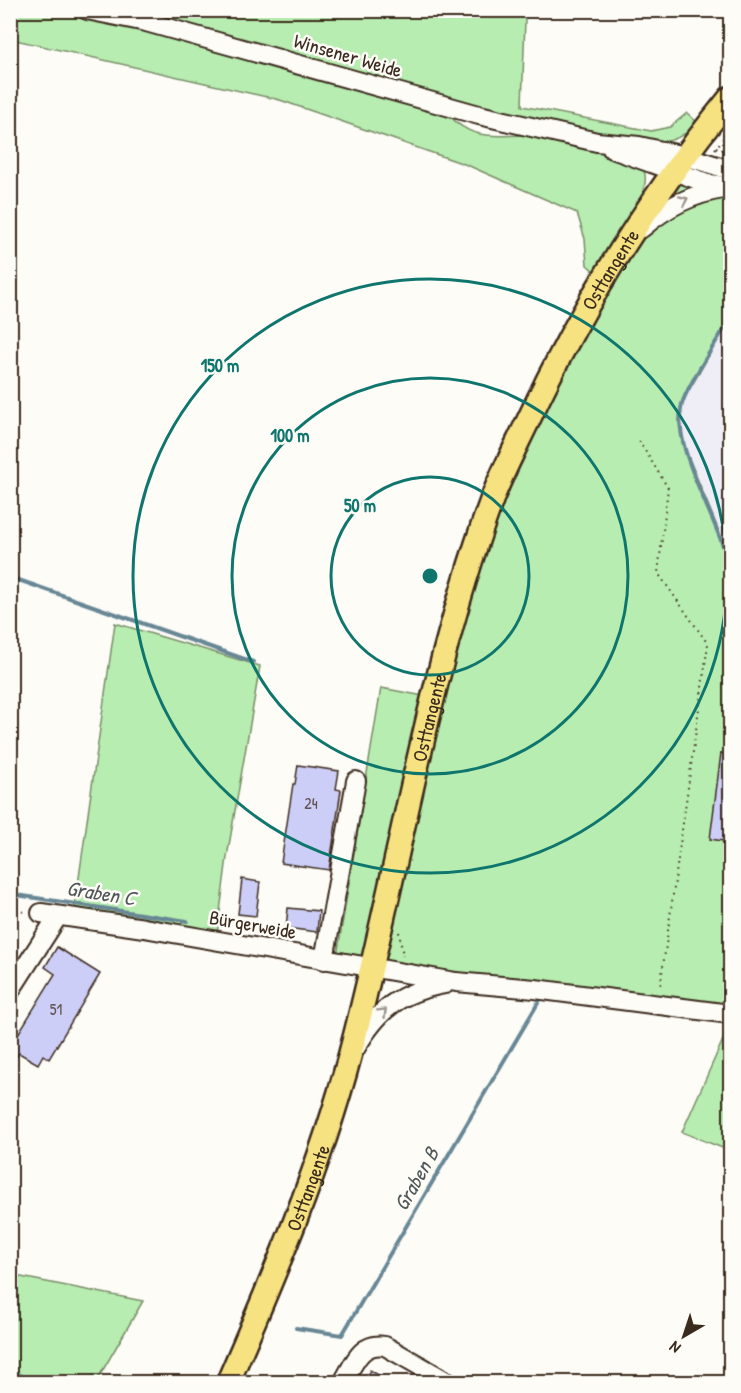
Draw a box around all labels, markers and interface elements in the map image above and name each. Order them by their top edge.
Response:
street label: Winsener Weide [291,27,405,83]
one-way arrow [677,196,688,208]
street label: Osttangente [575,223,645,315]
text: 150 m [201,353,239,378]
text: 100 m [270,423,310,448]
text: 50 m [344,493,376,518]
centre of rings [420,566,440,586]
street label: Osttangente [405,670,452,764]
house number: 24 [304,792,318,814]
water label: Graben C [65,873,140,913]
street label: Bürgerweide [207,903,299,945]
house number: 51 [50,998,62,1020]
one-way arrow [376,1008,387,1018]
street label: Osttangente [279,1141,335,1235]
water label: Graben B [386,1141,446,1216]
north arrow [654,1306,714,1366]
text: N [664,1336,685,1359]

